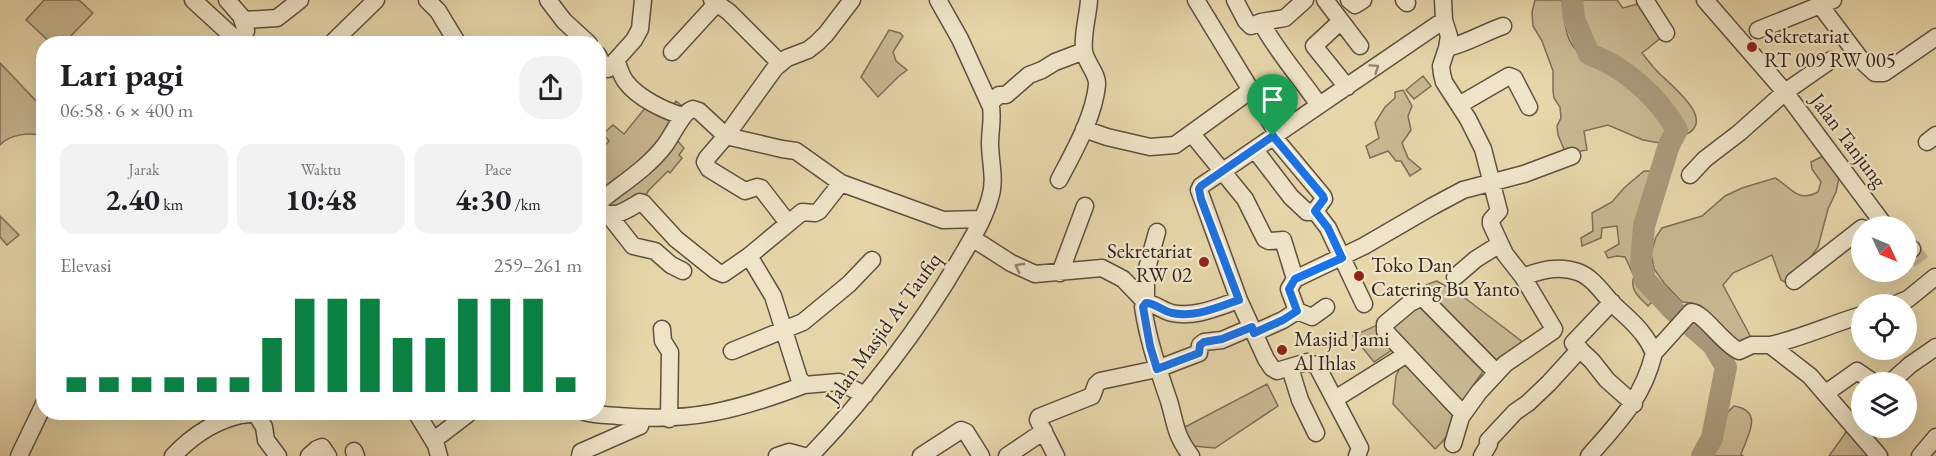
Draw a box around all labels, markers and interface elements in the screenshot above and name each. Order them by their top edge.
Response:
place label: Sekretariat RT 009 RW 005 [1764,22,1896,73]
marker: Sekretariat RT 009 RW 005 [1745,40,1759,54]
text: Lari pagi [60,53,184,96]
button: share [519,56,582,119]
one-way arrow [1368,64,1379,75]
pin [1247,74,1298,136]
icon: arrive [1256,83,1289,116]
street label: Jalan Tanjung [1803,86,1894,193]
text: 06:58 · 6 × 400 m [60,97,193,123]
text: Jarak [128,159,160,180]
text: Waktu [301,159,341,180]
text: Pace [485,159,511,180]
text: 2.40 [105,180,160,219]
text: 10:48 [285,180,357,219]
text: 4:30 [455,180,511,219]
text: km [160,194,183,215]
text: /km [511,194,541,215]
north arrow [1851,216,1917,282]
map controls [1851,216,1917,438]
place label: Sekretariat RW 02 [1107,237,1192,288]
street label: Jalan Masjid At Taufiq [818,247,947,411]
place label: Toko Dan Catering Bu Yanto [1371,251,1520,302]
text: Elevasi [60,252,112,278]
text: 259–261 m [494,252,582,278]
marker: Sekretariat RW 02 [1197,255,1211,269]
one-way arrow [1014,263,1025,274]
marker: Toko Dan Catering Bu Yanto [1352,269,1366,283]
button: locate [1851,294,1917,360]
place label: Masjid Jami Al Ihlas [1293,325,1389,376]
marker: Masjid Jami Al Ihlas [1275,343,1289,357]
button: layers [1851,372,1917,438]

